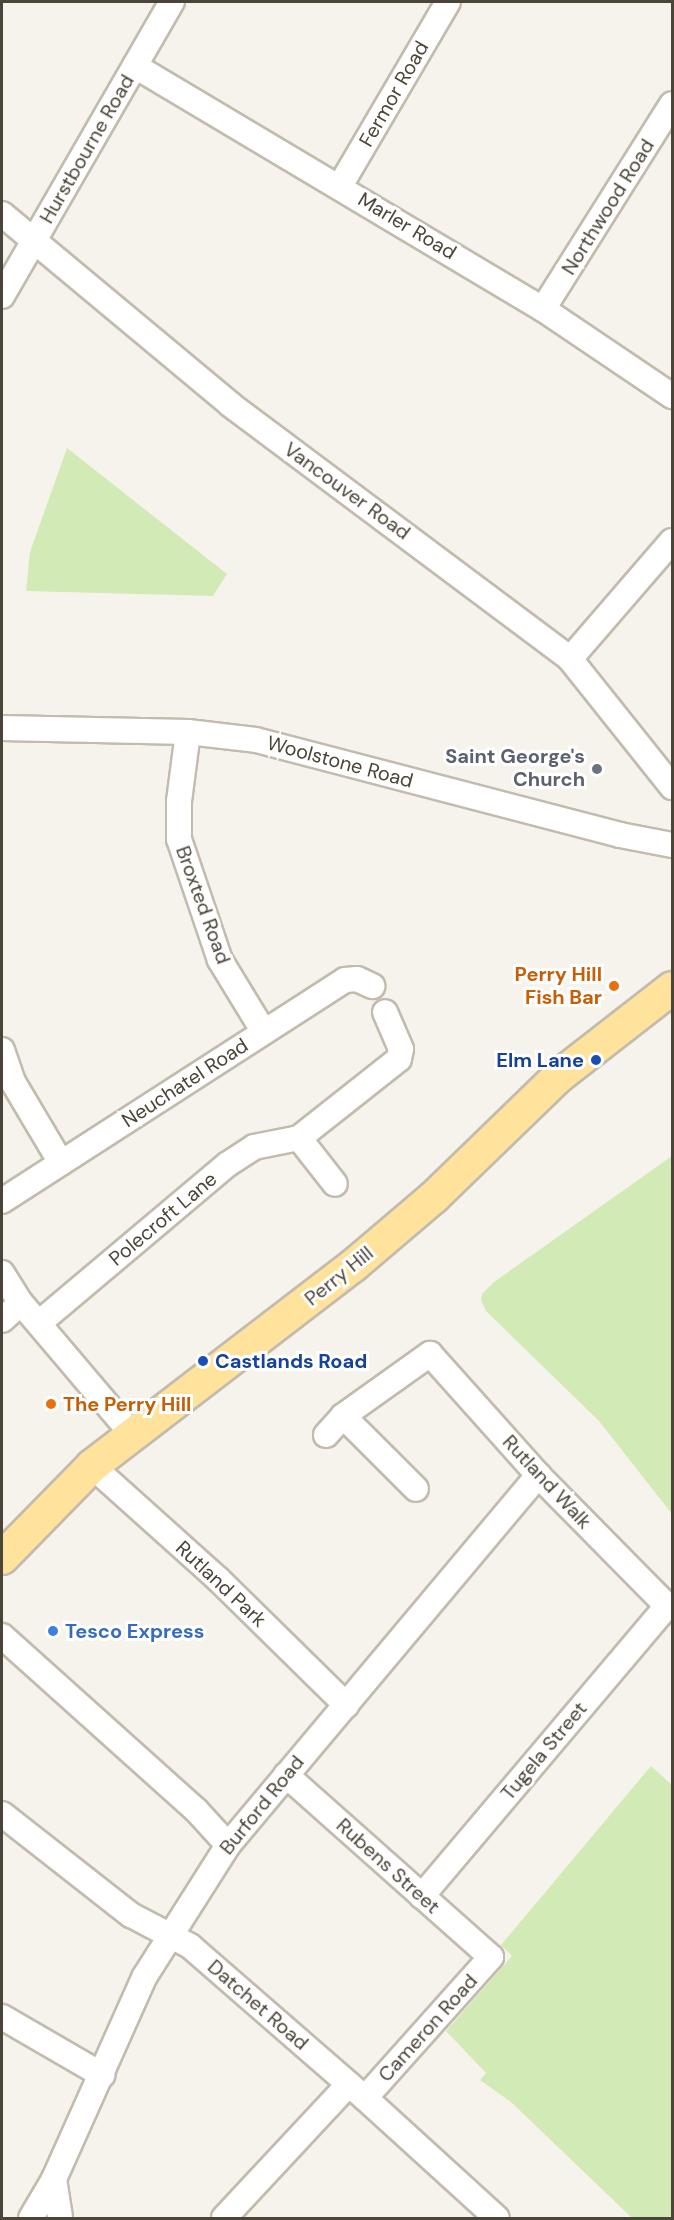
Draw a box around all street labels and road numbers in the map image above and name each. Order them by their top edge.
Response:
street label: Fermor Road [354,37,434,151]
street label: Hurstbourne Road [35,70,139,228]
street label: Northwood Road [557,135,659,279]
street label: Marler Road [354,187,460,265]
street label: Vancouver Road [279,437,415,545]
street label: Woolstone Road [264,731,416,793]
street label: Broxted Road [171,843,235,967]
street label: Neuchatel Road [117,1033,253,1133]
street label: Polecroft Lane [104,1167,222,1271]
street label: Perry Hill [300,1241,378,1311]
street label: Rutland Walk [497,1430,597,1534]
street label: Rutland Park [171,1536,271,1632]
street label: Tugela Street [496,1697,592,1805]
street label: Burford Road [215,1751,309,1859]
street label: Rubens Street [331,1813,445,1919]
street label: Datchet Road [203,1955,313,2055]
street label: Cameron Road [373,1969,483,2087]

